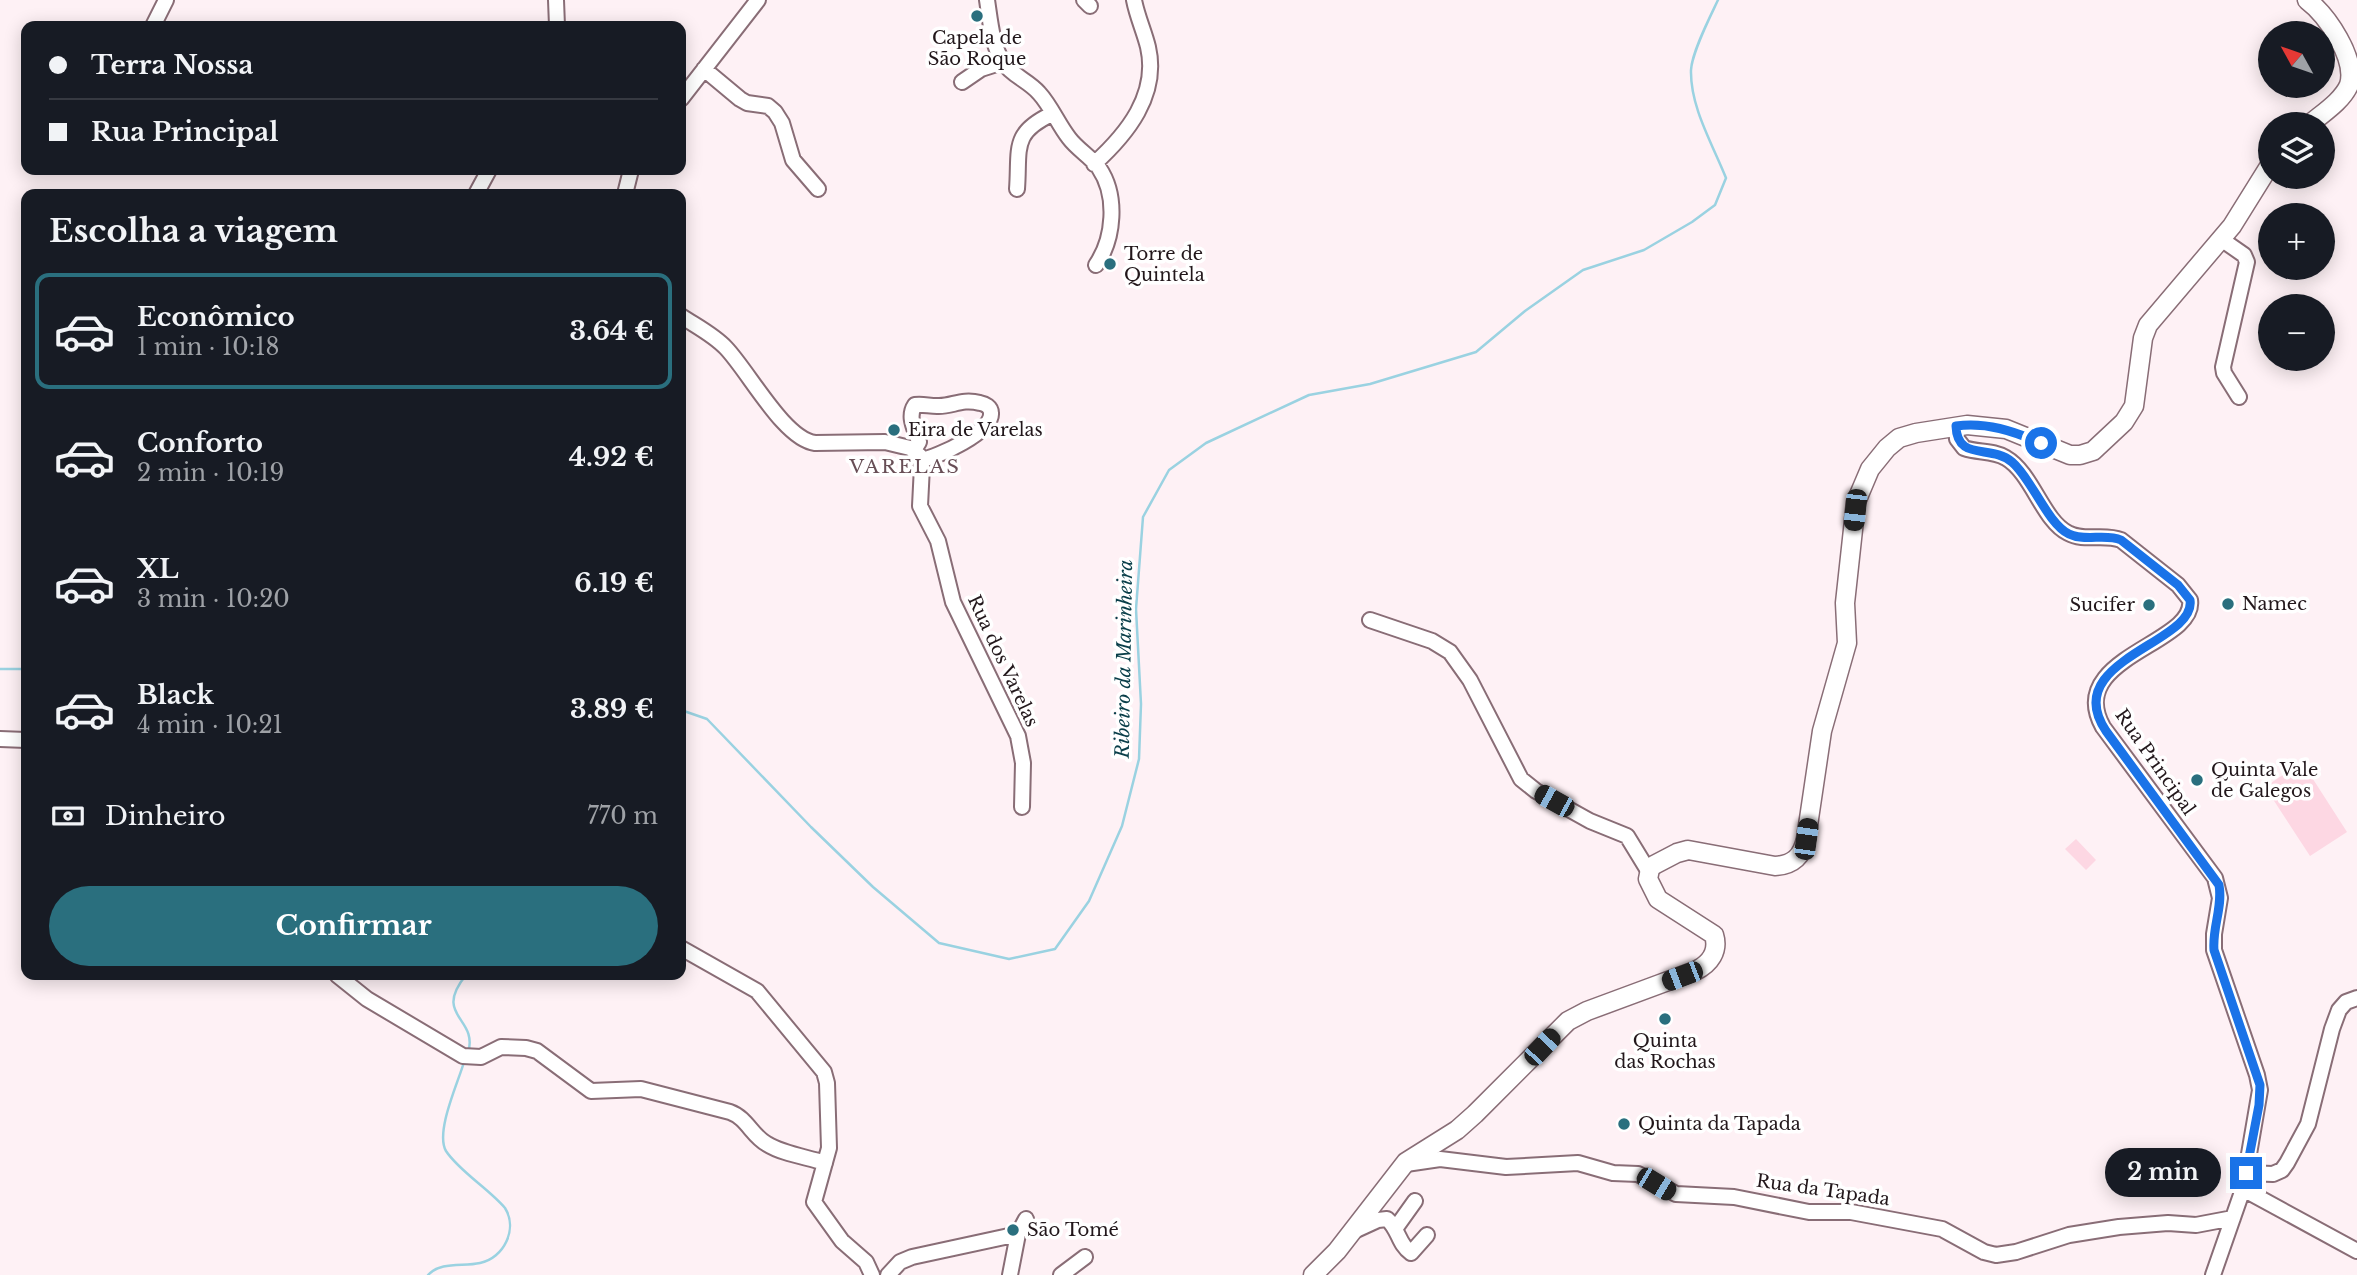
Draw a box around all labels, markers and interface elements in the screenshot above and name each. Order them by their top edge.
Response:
marker: Capela de São Roque [969,8,985,24]
north arrow [2258,21,2334,98]
map controls [2258,21,2335,371]
place label: Capela de São Roque [928,27,1026,70]
text: Terra Nossa [91,49,253,81]
button: layers [2258,112,2335,189]
text: Rua Principal [91,116,278,148]
button: + [2258,203,2335,280]
text: Escolha a viagem [49,211,338,251]
place label: Torre de Quintela [1124,243,1205,286]
marker: Torre de Quintela [1102,256,1118,272]
button: − [2258,294,2335,371]
icon: car [53,300,116,363]
text: Econômico [137,301,295,333]
text: 3.64 € [569,315,654,347]
text: 1 min · 10:18 [137,333,279,361]
place label: Eira de Varelas [908,419,1043,441]
marker: Eira de Varelas [886,422,902,438]
icon: car [53,426,116,489]
text: Conforto [137,427,263,459]
route start [2025,427,2057,459]
text: 4.92 € [569,441,654,473]
district label: VARELAS [848,455,961,478]
text: 2 min · 10:19 [137,459,284,487]
car [1843,488,1868,532]
icon: car [53,552,116,615]
text: XL [137,553,179,585]
water label: Ribeiro da Marinheira [1111,559,1137,760]
text: 6.19 € [574,567,654,599]
text: 3 min · 10:20 [137,585,290,613]
street label: Rua dos Varelas [963,592,1043,730]
place label: Namec [2242,593,2307,615]
place label: Sucifer [2069,594,2135,616]
marker: Namec [2220,596,2236,612]
marker: Sucifer [2141,597,2157,613]
icon: car [53,678,116,741]
text: Black [137,679,214,711]
text: 3.89 € [570,693,654,725]
street label: Rua Principal [2110,705,2200,819]
text: 4 min · 10:21 [137,711,283,739]
place label: Quinta Vale de Galegos [2211,759,2318,802]
marker: Quinta Vale de Galegos [2189,772,2205,788]
car [1531,782,1578,820]
icon: cash [49,797,87,835]
text: Dinheiro [105,800,226,832]
text: 770 m [587,802,658,830]
car [1793,817,1820,861]
button: Confirmar [49,886,658,966]
car [1659,959,1706,993]
marker: Quinta das Rochas [1657,1011,1673,1027]
car [1520,1024,1565,1070]
place label: Quinta das Rochas [1614,1030,1716,1073]
place label: Quinta da Tapada [1638,1113,1801,1135]
marker: Quinta da Tapada [1616,1116,1632,1132]
callout: 2 min [2106,1148,2222,1198]
route end [2230,1157,2262,1189]
text: 2 min [2127,1158,2199,1186]
car [1633,1164,1680,1204]
street label: Rua da Tapada [1755,1170,1891,1210]
place label: São Tomé [1027,1219,1119,1241]
marker: São Tomé [1005,1222,1021,1238]

